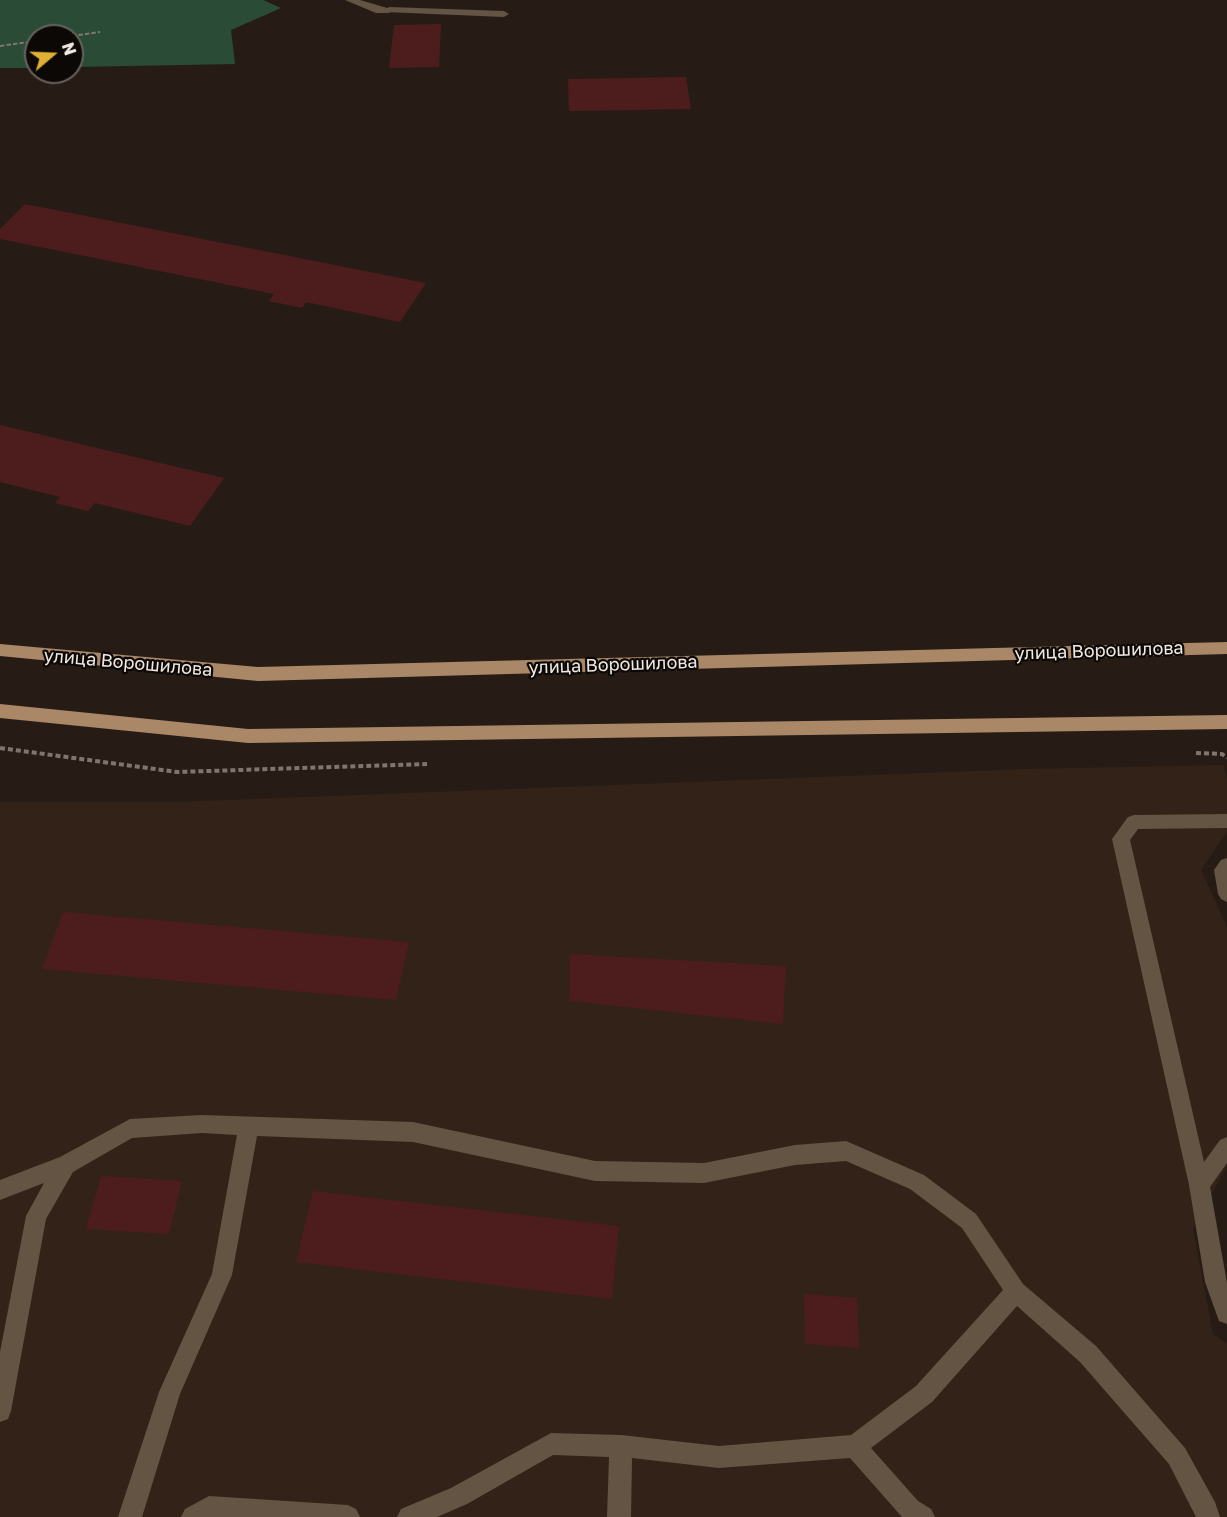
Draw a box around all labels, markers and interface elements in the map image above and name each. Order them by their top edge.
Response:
north arrow [24,24,84,84]
text: N [58,40,81,58]
street label: улица Ворошилова [1014,637,1184,665]
street label: улица Ворошилова [43,645,213,681]
street label: улица Ворошилова [528,651,698,679]

